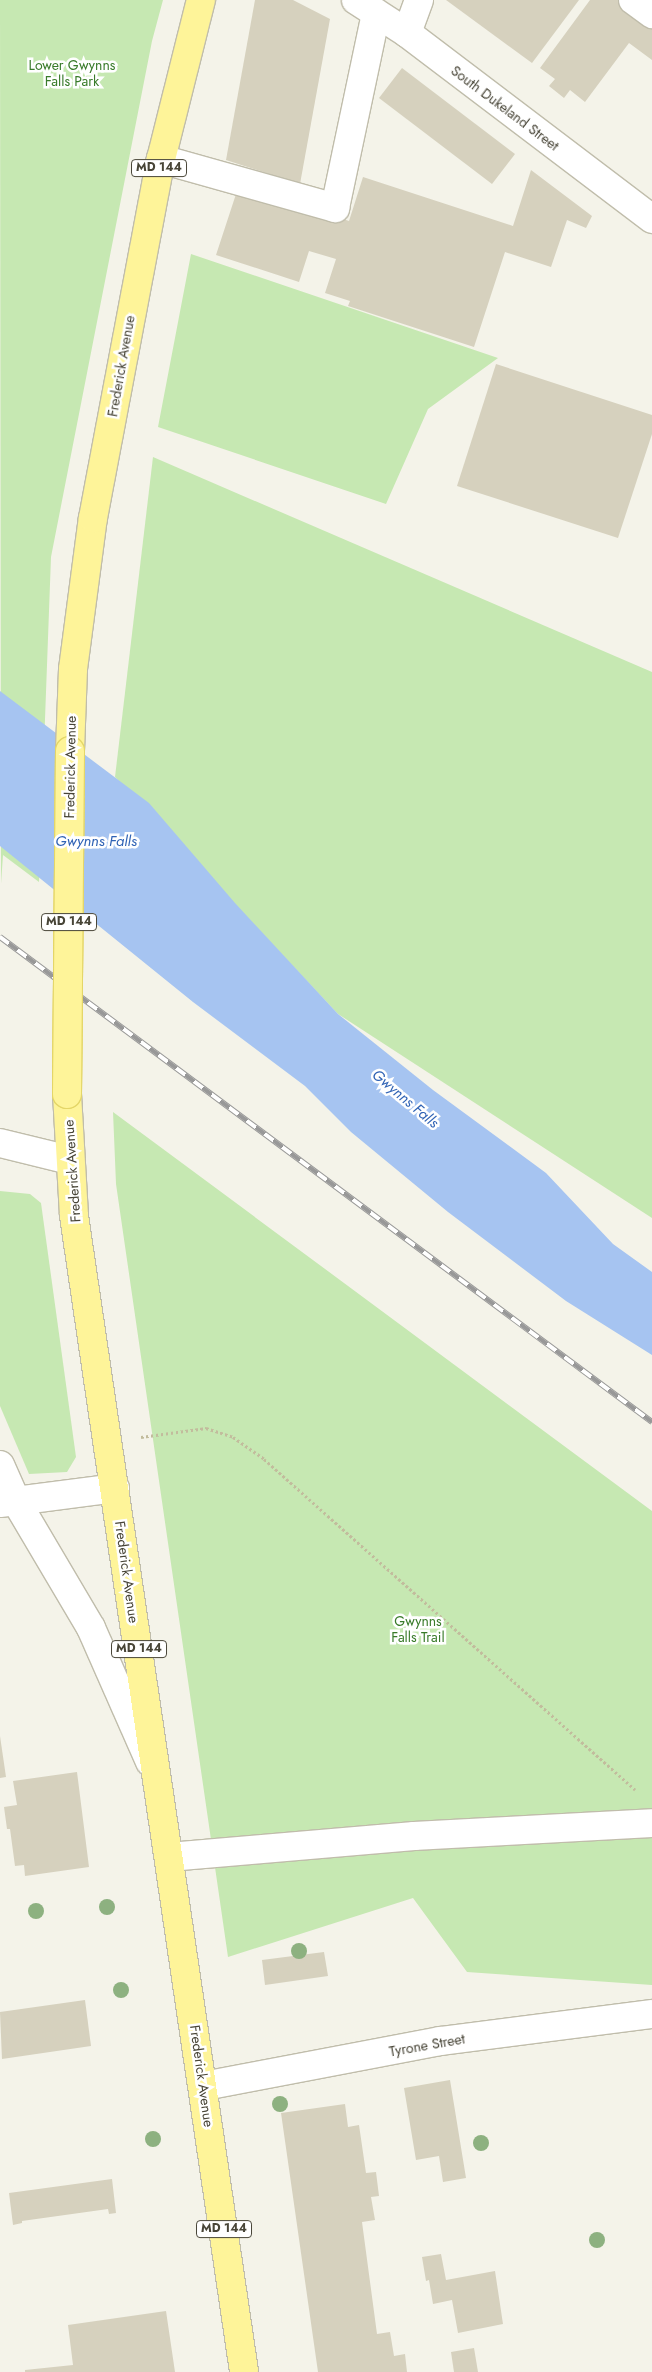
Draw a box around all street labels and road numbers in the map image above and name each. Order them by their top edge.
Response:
street label: South Dukeland Street [448,62,562,154]
road number: MD 144 [130,158,188,178]
street label: Frederick Avenue [104,314,138,418]
street label: Frederick Avenue [61,715,79,819]
road number: MD 144 [40,912,98,932]
street label: Frederick Avenue [60,1119,84,1223]
street label: Frederick Avenue [112,1520,142,1624]
road number: MD 144 [110,1640,168,1658]
street label: Frederick Avenue [187,2024,217,2128]
street label: Tyrone Street [388,2030,466,2060]
road number: MD 144 [195,2220,253,2238]

